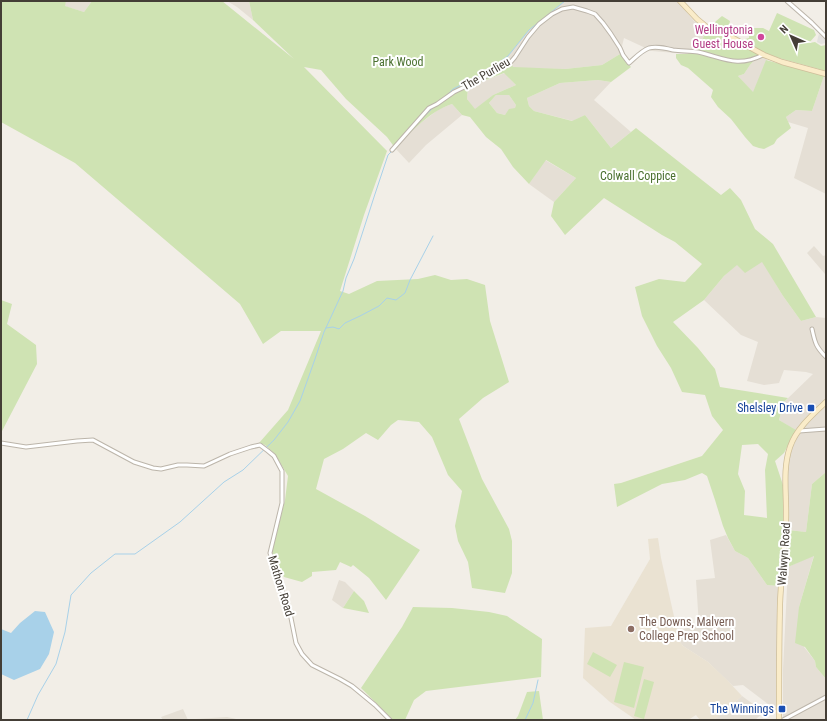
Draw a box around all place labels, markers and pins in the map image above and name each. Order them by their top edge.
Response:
place label: Wellingtonia Guest House [692,23,753,51]
marker: Wellingtonia Guest House [756,32,766,42]
place label: Shelsley Drive [737,401,803,415]
marker: Shelsley Drive [806,403,816,413]
place label: The Downs, Malvern College Prep School [639,615,734,643]
marker: The Downs, Malvern College Prep School [626,624,636,634]
place label: The Winnings [710,702,774,716]
marker: The Winnings [777,704,787,714]

